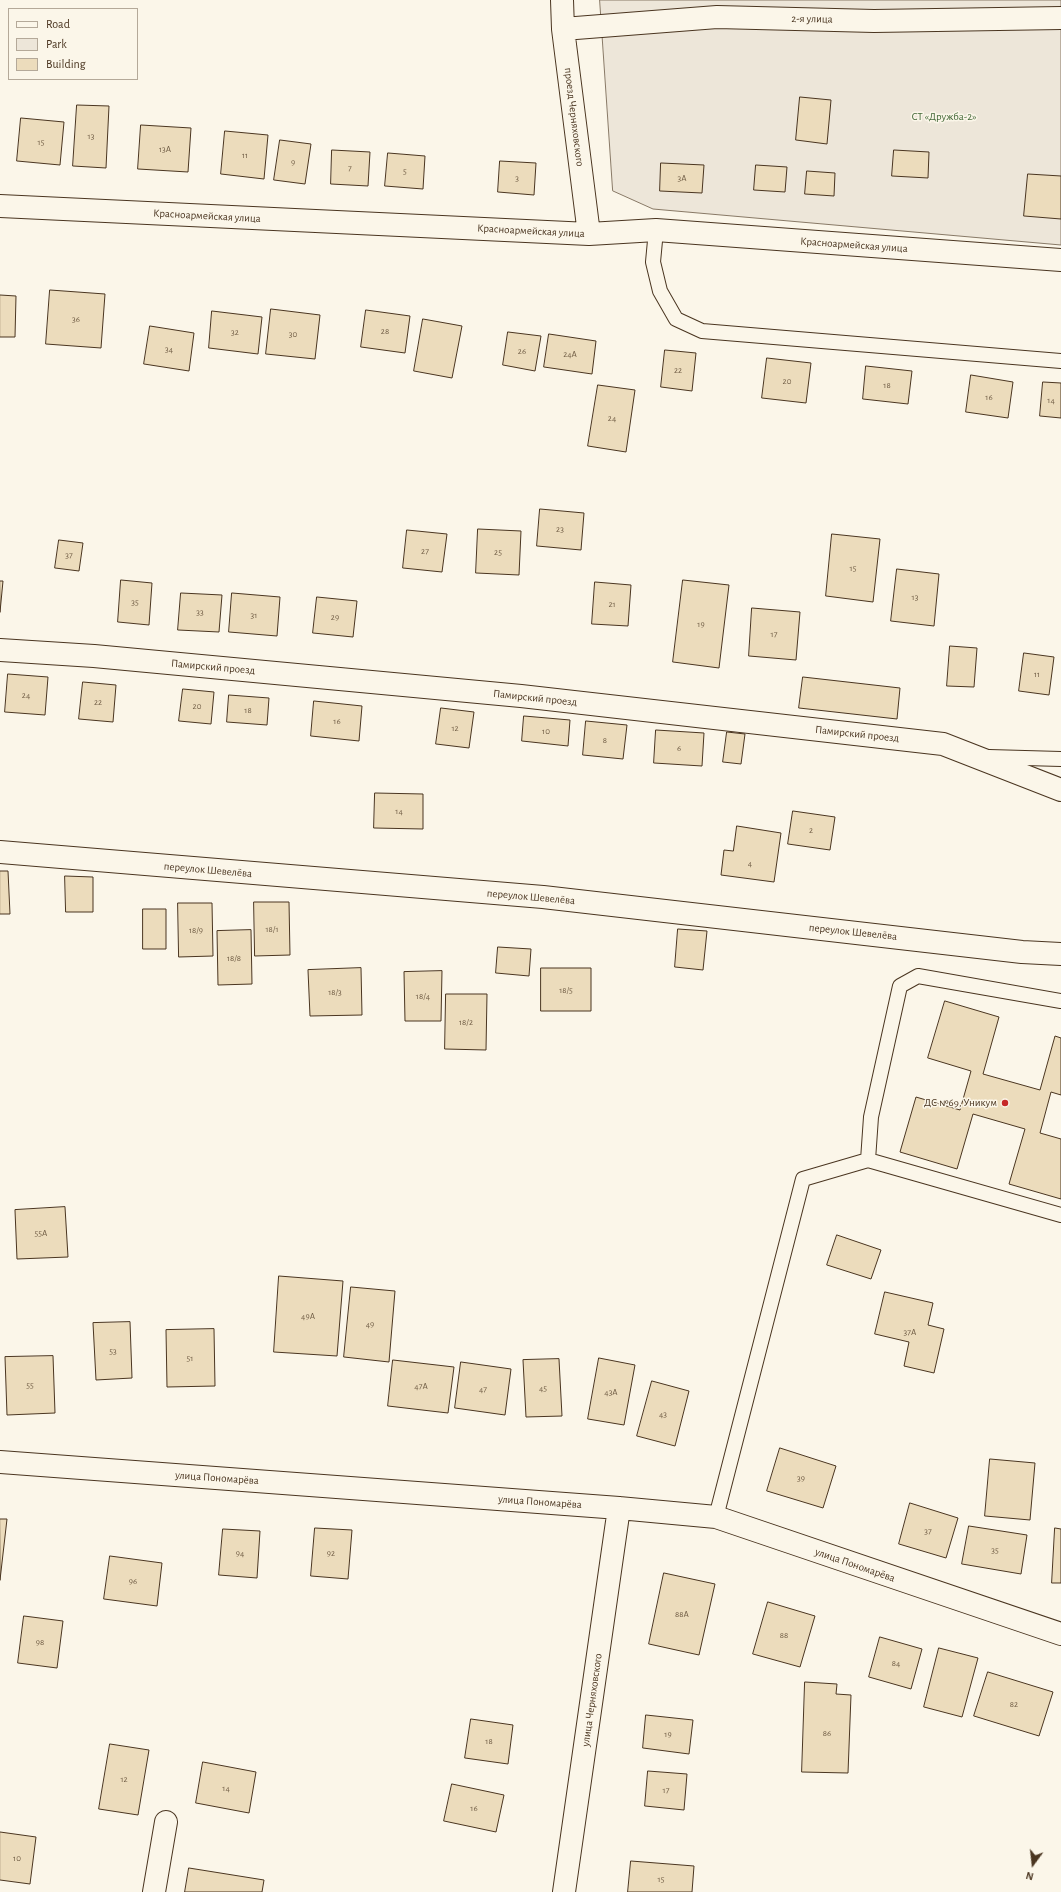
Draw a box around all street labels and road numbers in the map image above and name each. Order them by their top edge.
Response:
street label: 2-я улица [791,12,833,26]
street label: проезд Черняховского [561,67,587,167]
street label: Красноармейская улица [153,207,261,225]
street label: Красноармейская улица [477,222,585,240]
street label: Красноармейская улица [800,235,908,255]
street label: Памирский проезд [170,657,256,677]
street label: Памирский проезд [492,687,578,709]
street label: Памирский проезд [814,723,900,745]
street label: переулок Шевелёва [163,860,253,880]
street label: переулок Шевелёва [486,887,576,907]
street label: переулок Шевелёва [808,921,898,943]
street label: улица Пономарёва [175,1468,259,1488]
street label: улица Пономарёва [498,1492,582,1512]
street label: улица Пономарёва [813,1545,897,1585]
street label: улица Черняховского [579,1653,605,1747]

